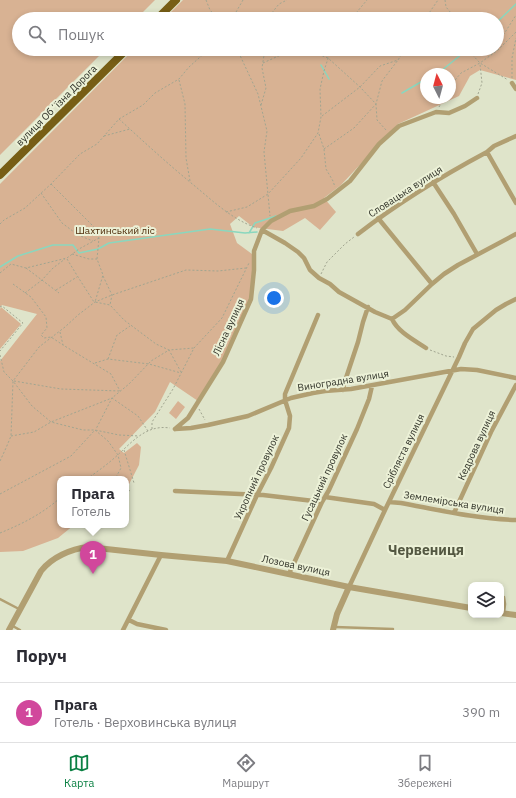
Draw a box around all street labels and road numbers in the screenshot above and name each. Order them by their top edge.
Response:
street label: вулиця Обʼїзна Дорога [13,62,100,149]
street label: Словацька вулиця [366,163,445,220]
street label: Лісна вулиця [210,297,247,358]
street label: Виноградна вулиця [296,367,390,394]
street label: Кедрова вулиця [455,408,498,482]
street label: Срібляста вулиця [380,412,427,491]
street label: Гусацький провулок [299,431,351,523]
street label: Укропний провулок [231,432,282,522]
street label: Землемірська вулиця [403,488,505,517]
street label: Лозова вулиця [261,552,331,579]

